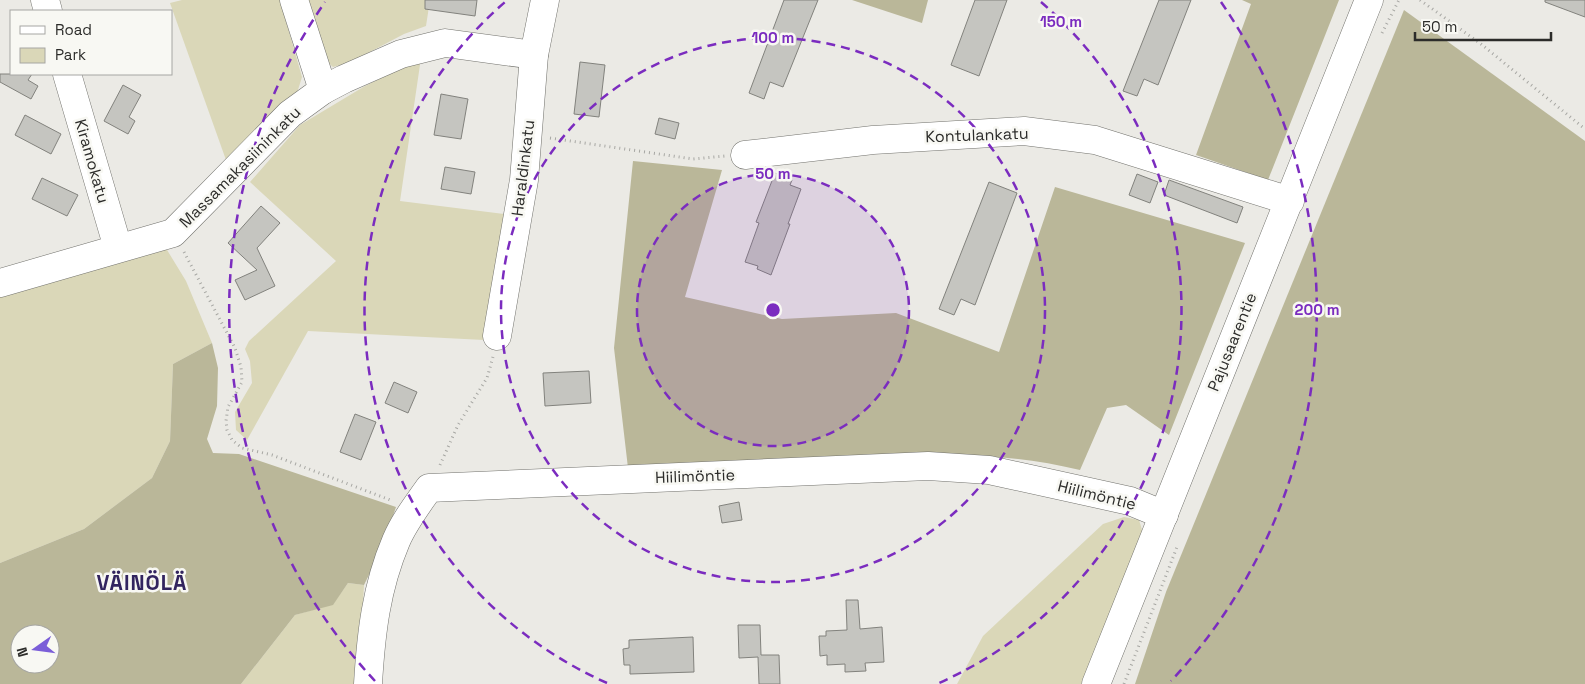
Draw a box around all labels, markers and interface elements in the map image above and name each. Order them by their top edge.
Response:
legend [10,10,172,75]
scale bar [1415,10,1551,42]
text: 150 m [1040,12,1082,31]
text: 50 m [1422,17,1457,36]
text: Road [55,20,92,39]
text: 100 m [752,28,794,47]
text: Park [55,45,86,64]
street label: Massamakasiininkatu [175,102,305,232]
street label: Kiramokatu [70,117,114,205]
street label: Haraldinkatu [507,119,539,217]
street label: Kontulankatu [925,123,1029,147]
text: 50 m [755,164,791,183]
street label: Pajusaarentie [1203,290,1261,394]
text: 200 m [1295,300,1339,319]
centre of rings [764,301,782,319]
street label: Hiilimöntie [655,464,735,488]
street label: Hiilimöntie [1056,475,1138,515]
district label: VÄINÖLÄ [97,569,187,596]
north arrow [10,624,60,674]
text: N [13,645,32,659]

